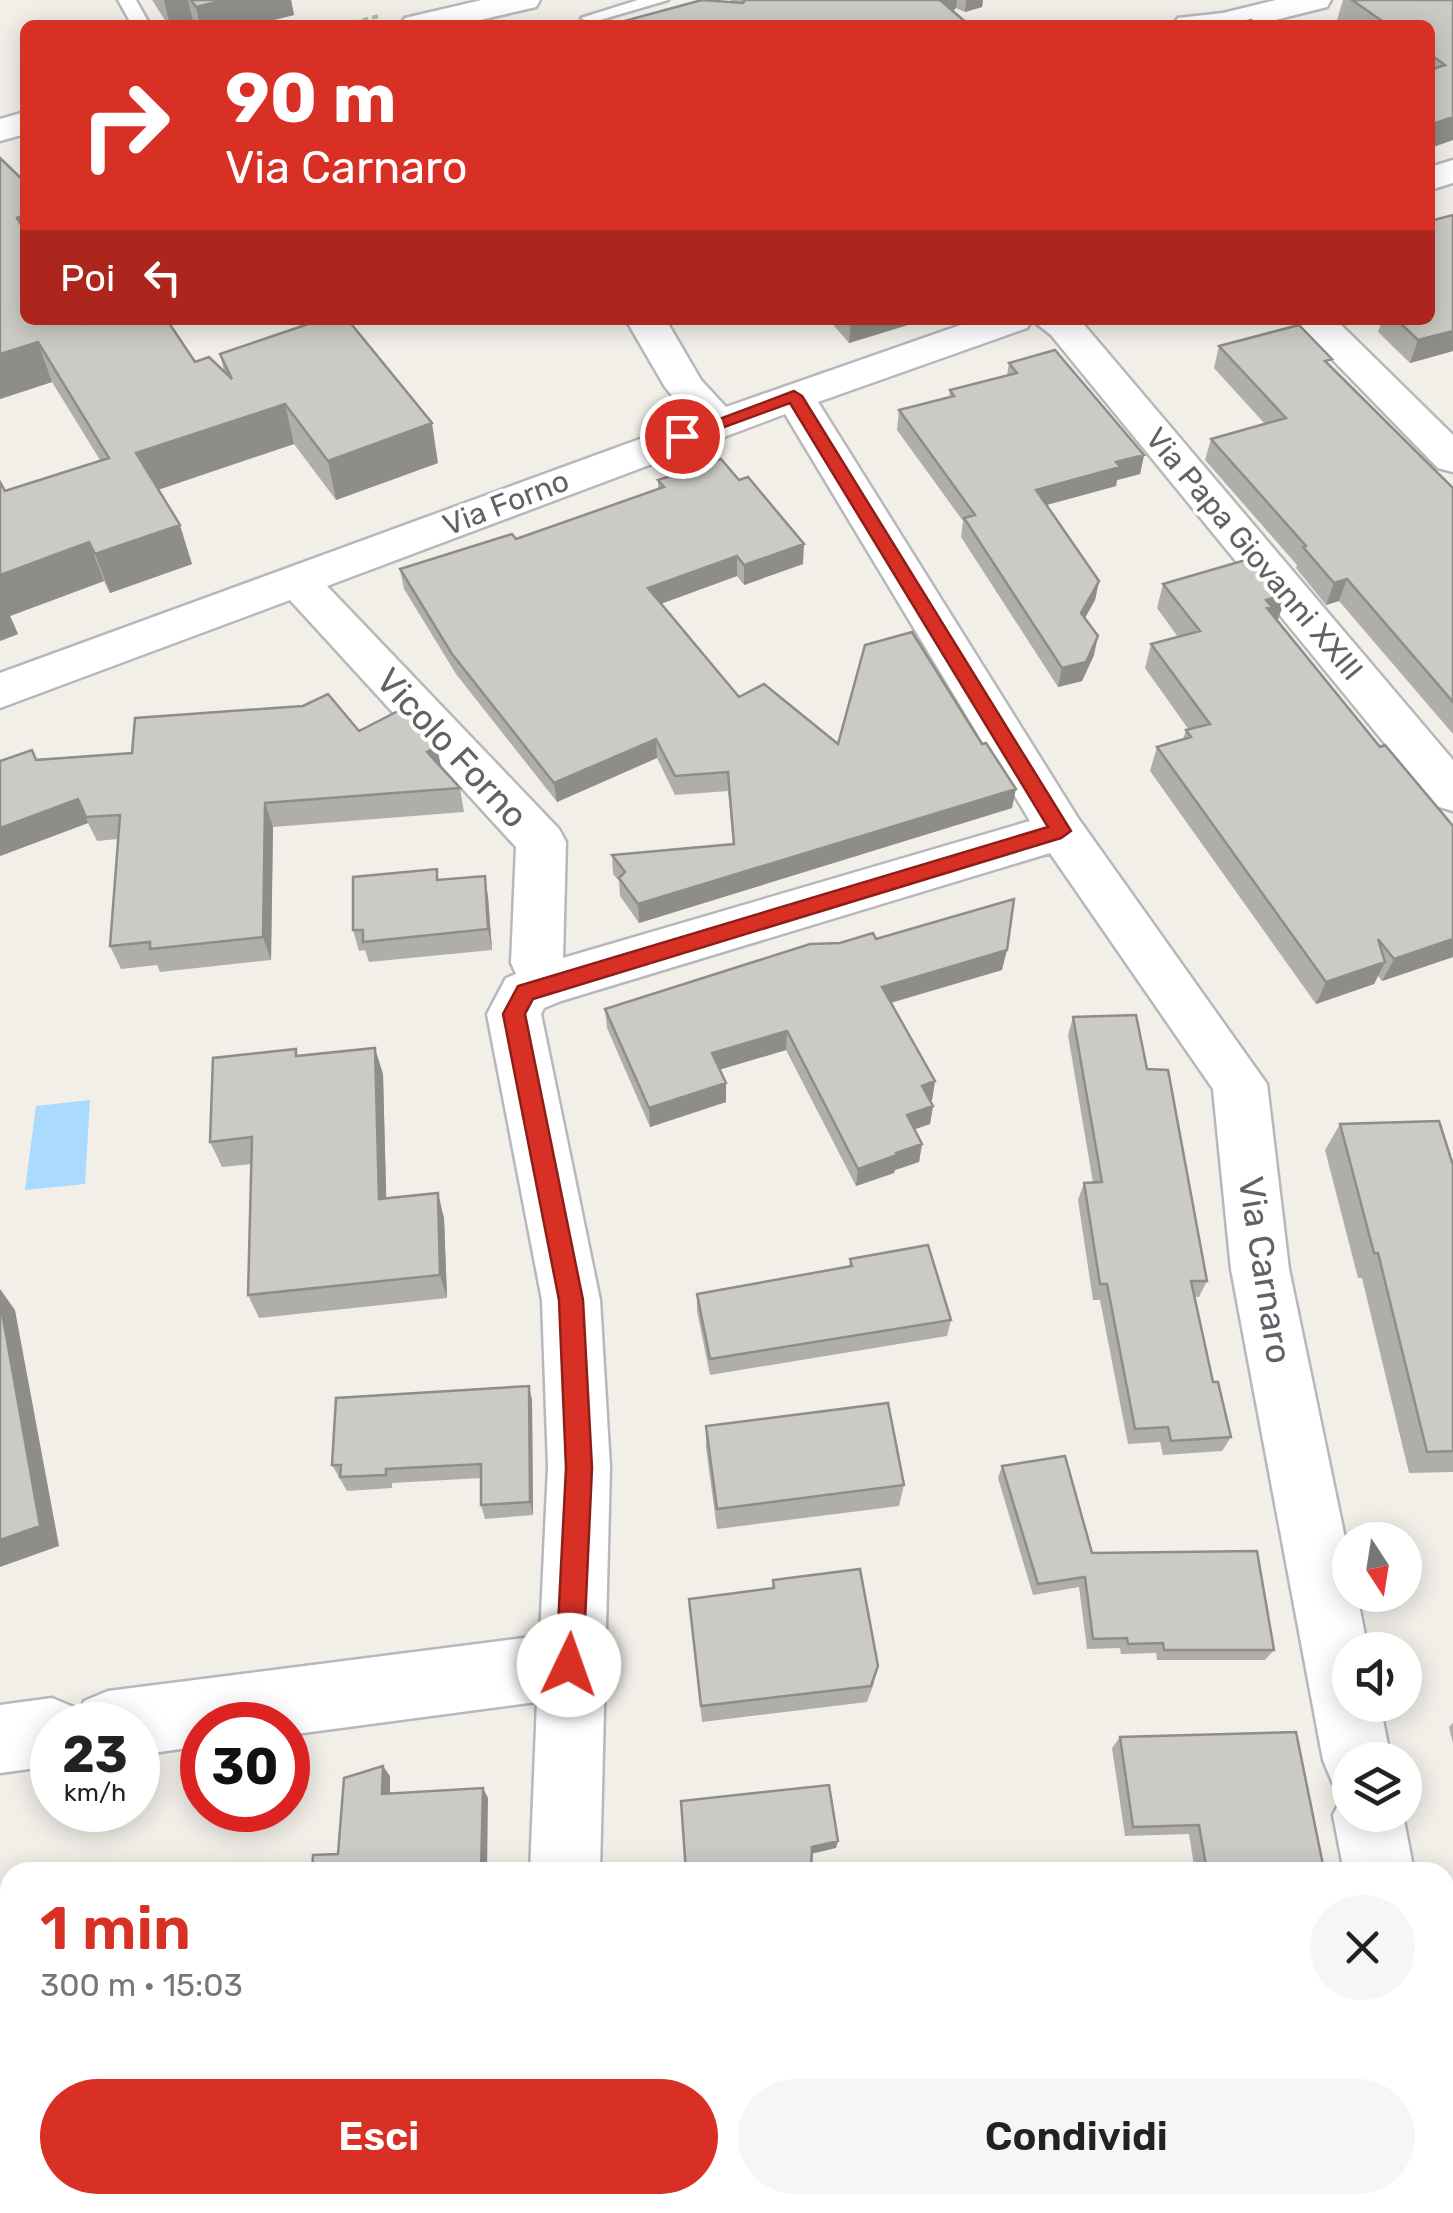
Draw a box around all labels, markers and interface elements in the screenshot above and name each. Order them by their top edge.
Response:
text: 90 m [225,57,397,140]
icon: right [60,60,190,190]
text: Via Carnaro [225,141,468,194]
icon: left [135,250,190,305]
text: Poi [60,255,115,301]
pin [640,394,725,479]
icon: arrive [655,409,710,464]
street label: Via Papa Giovanni XXIII [1138,420,1370,688]
street label: Via Forno [438,463,574,543]
street label: Vicolo Forno [368,660,536,836]
street label: Via Carnaro [1229,1174,1301,1366]
north arrow [1332,1522,1422,1612]
map controls [1332,1522,1422,1832]
position arrow [517,1613,621,1717]
button: sound [1332,1632,1422,1722]
speed limit sign: 30 [180,1702,310,1832]
text: 23 [62,1725,128,1785]
button: layers [1332,1742,1422,1832]
text: km/h [64,1778,126,1807]
text: 1 min [40,1893,191,1964]
button: close [1310,1895,1415,2000]
text: 300 m · 15:03 [40,1966,243,2004]
button: Esci [40,2079,718,2194]
button: Condividi [738,2079,1415,2194]

